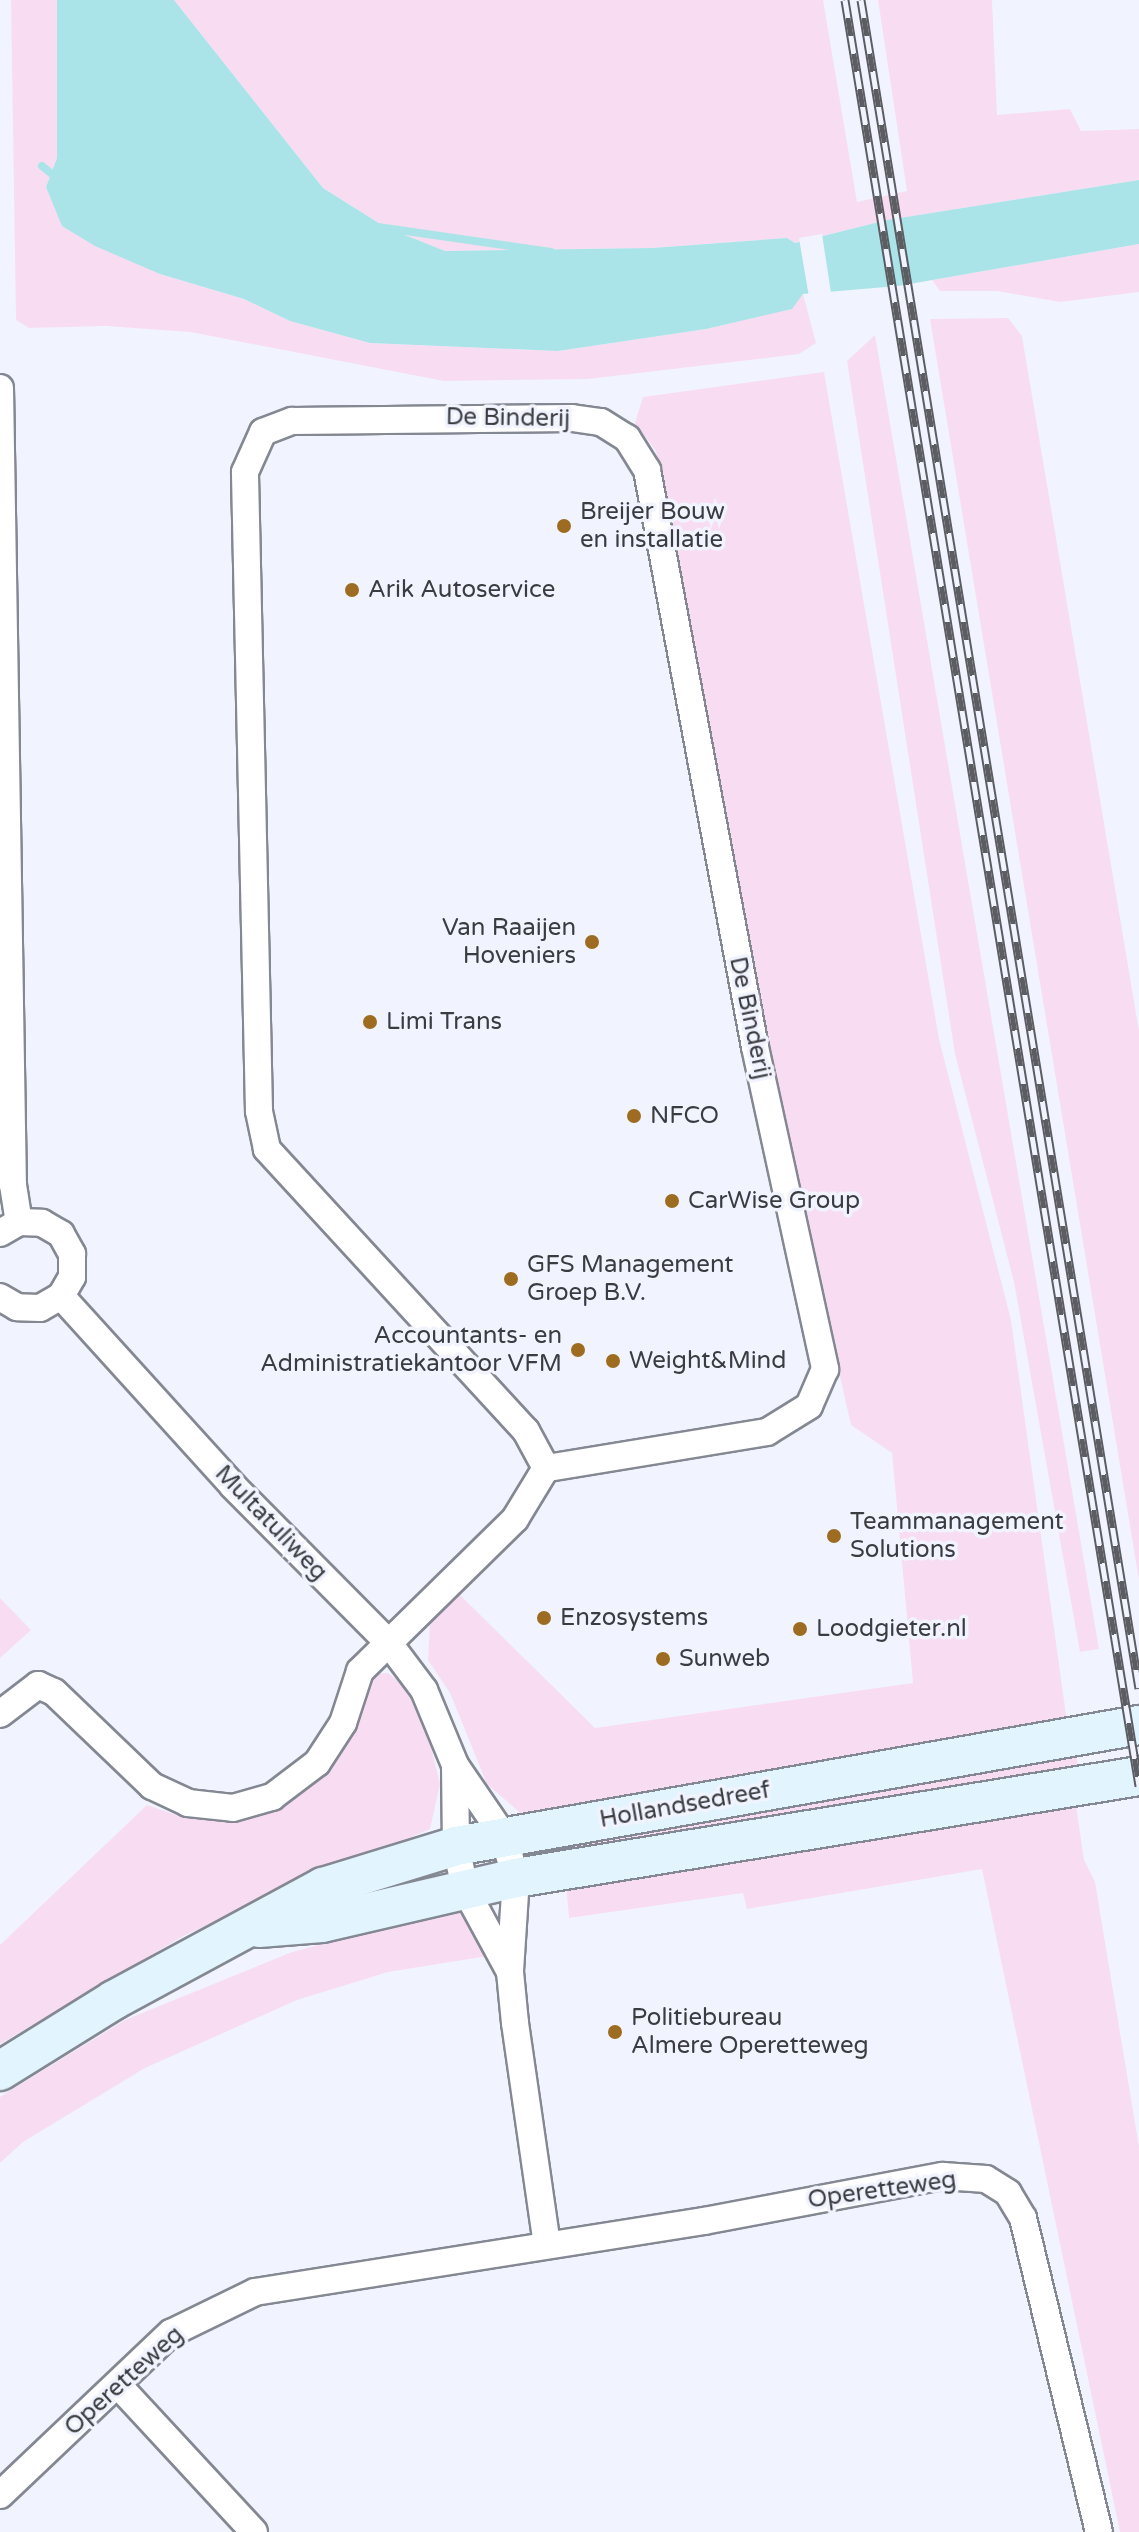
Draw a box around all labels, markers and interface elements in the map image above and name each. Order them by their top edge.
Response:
street label: De Binderij [446,403,570,433]
place label: Breijer Bouw en installatie [580,498,725,554]
marker: Breijer Bouw en installatie [555,517,573,535]
place label: Arik Autoservice [368,576,555,604]
marker: Arik Autoservice [343,581,361,599]
place label: Van Raaijen Hoveniers [442,914,576,970]
marker: Van Raaijen Hoveniers [583,933,601,951]
street label: De Binderij [723,954,777,1082]
place label: Limi Trans [386,1008,502,1036]
marker: Limi Trans [361,1013,379,1031]
place label: NFCO [650,1102,719,1130]
marker: NFCO [625,1107,643,1125]
place label: CarWise Group [688,1187,860,1215]
marker: CarWise Group [663,1192,681,1210]
place label: GFS Management Groep B.V. [527,1251,733,1307]
marker: GFS Management Groep B.V. [502,1270,520,1288]
place label: Accountants- en Administratiekantoor VFM [260,1322,562,1378]
marker: Accountants- en Administratiekantoor VFM [569,1341,587,1359]
place label: Weight&Mind [629,1347,786,1375]
marker: Weight&Mind [604,1352,622,1370]
street label: Multatuliweg [209,1459,333,1587]
place label: Teammanagement Solutions [850,1508,1064,1564]
marker: Teammanagement Solutions [825,1527,843,1545]
place label: Enzosystems [560,1604,708,1632]
marker: Enzosystems [535,1609,553,1627]
place label: Loodgieter.nl [816,1615,967,1643]
marker: Loodgieter.nl [791,1620,809,1638]
place label: Sunweb [679,1645,770,1673]
marker: Sunweb [654,1650,672,1668]
street label: Hollandsedreef [597,1776,773,1834]
place label: Politiebureau Almere Operetteweg [631,2004,869,2060]
marker: Politiebureau Almere Operetteweg [606,2023,624,2041]
street label: Operetteweg [806,2165,958,2215]
street label: Operetteweg [59,2320,189,2442]

